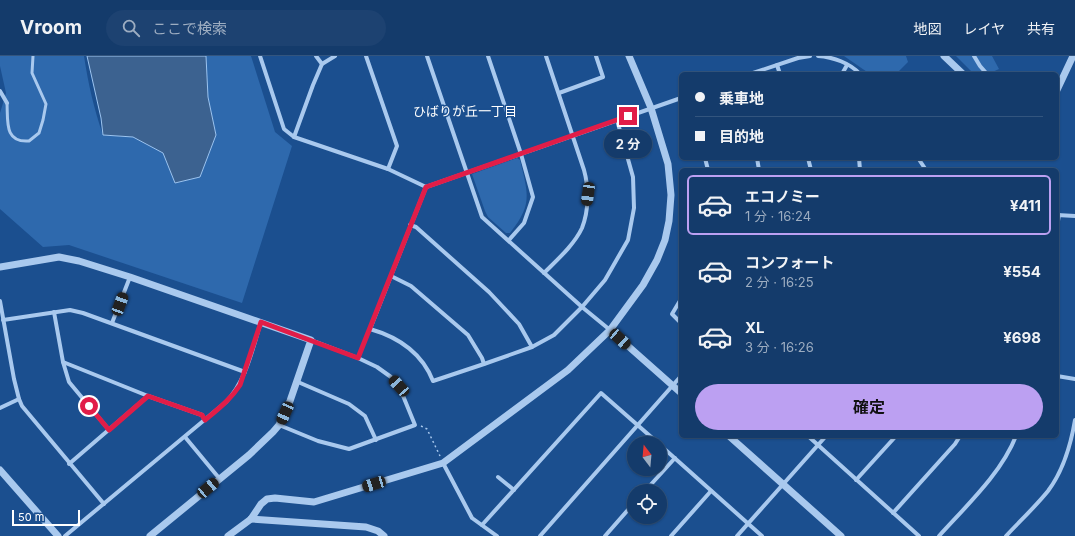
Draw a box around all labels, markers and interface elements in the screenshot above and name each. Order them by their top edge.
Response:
search box [106,10,386,46]
text: Vroom [20,16,82,39]
icon: search [120,17,142,39]
text: ここで検索 [152,19,227,38]
text: 地図 [913,20,941,37]
text: レイヤ [963,20,1005,37]
text: 共有 [1027,20,1055,37]
text: 乗車地 [719,89,764,108]
district label: ひばりが丘一丁目 [413,103,517,119]
route end [619,107,637,125]
text: 目的地 [719,127,764,146]
callout: 2 分 [604,130,652,158]
text: 2 分 [616,136,640,152]
car [580,181,596,207]
icon: car [697,187,733,223]
text: エコノミー [745,187,820,206]
text: ¥411 [1010,196,1041,215]
text: 1 分 · 16:24 [745,208,811,224]
icon: car [697,253,733,289]
text: コンフォート [745,253,835,272]
text: ¥554 [1003,262,1041,281]
text: 2 分 · 16:25 [745,274,814,290]
car [110,291,130,317]
text: XL [745,318,765,337]
icon: car [697,319,733,355]
car [607,327,633,351]
text: ¥698 [1003,328,1041,347]
text: 3 分 · 16:26 [745,339,814,355]
car [387,373,411,399]
button: 確定 [695,384,1043,430]
route start [80,397,98,415]
car [275,400,295,426]
north arrow [627,436,667,476]
map controls [627,436,667,524]
car [361,475,387,493]
car [195,476,221,500]
button: locate [627,484,667,524]
scale bar [12,508,80,527]
text: 50 m [18,510,44,524]

